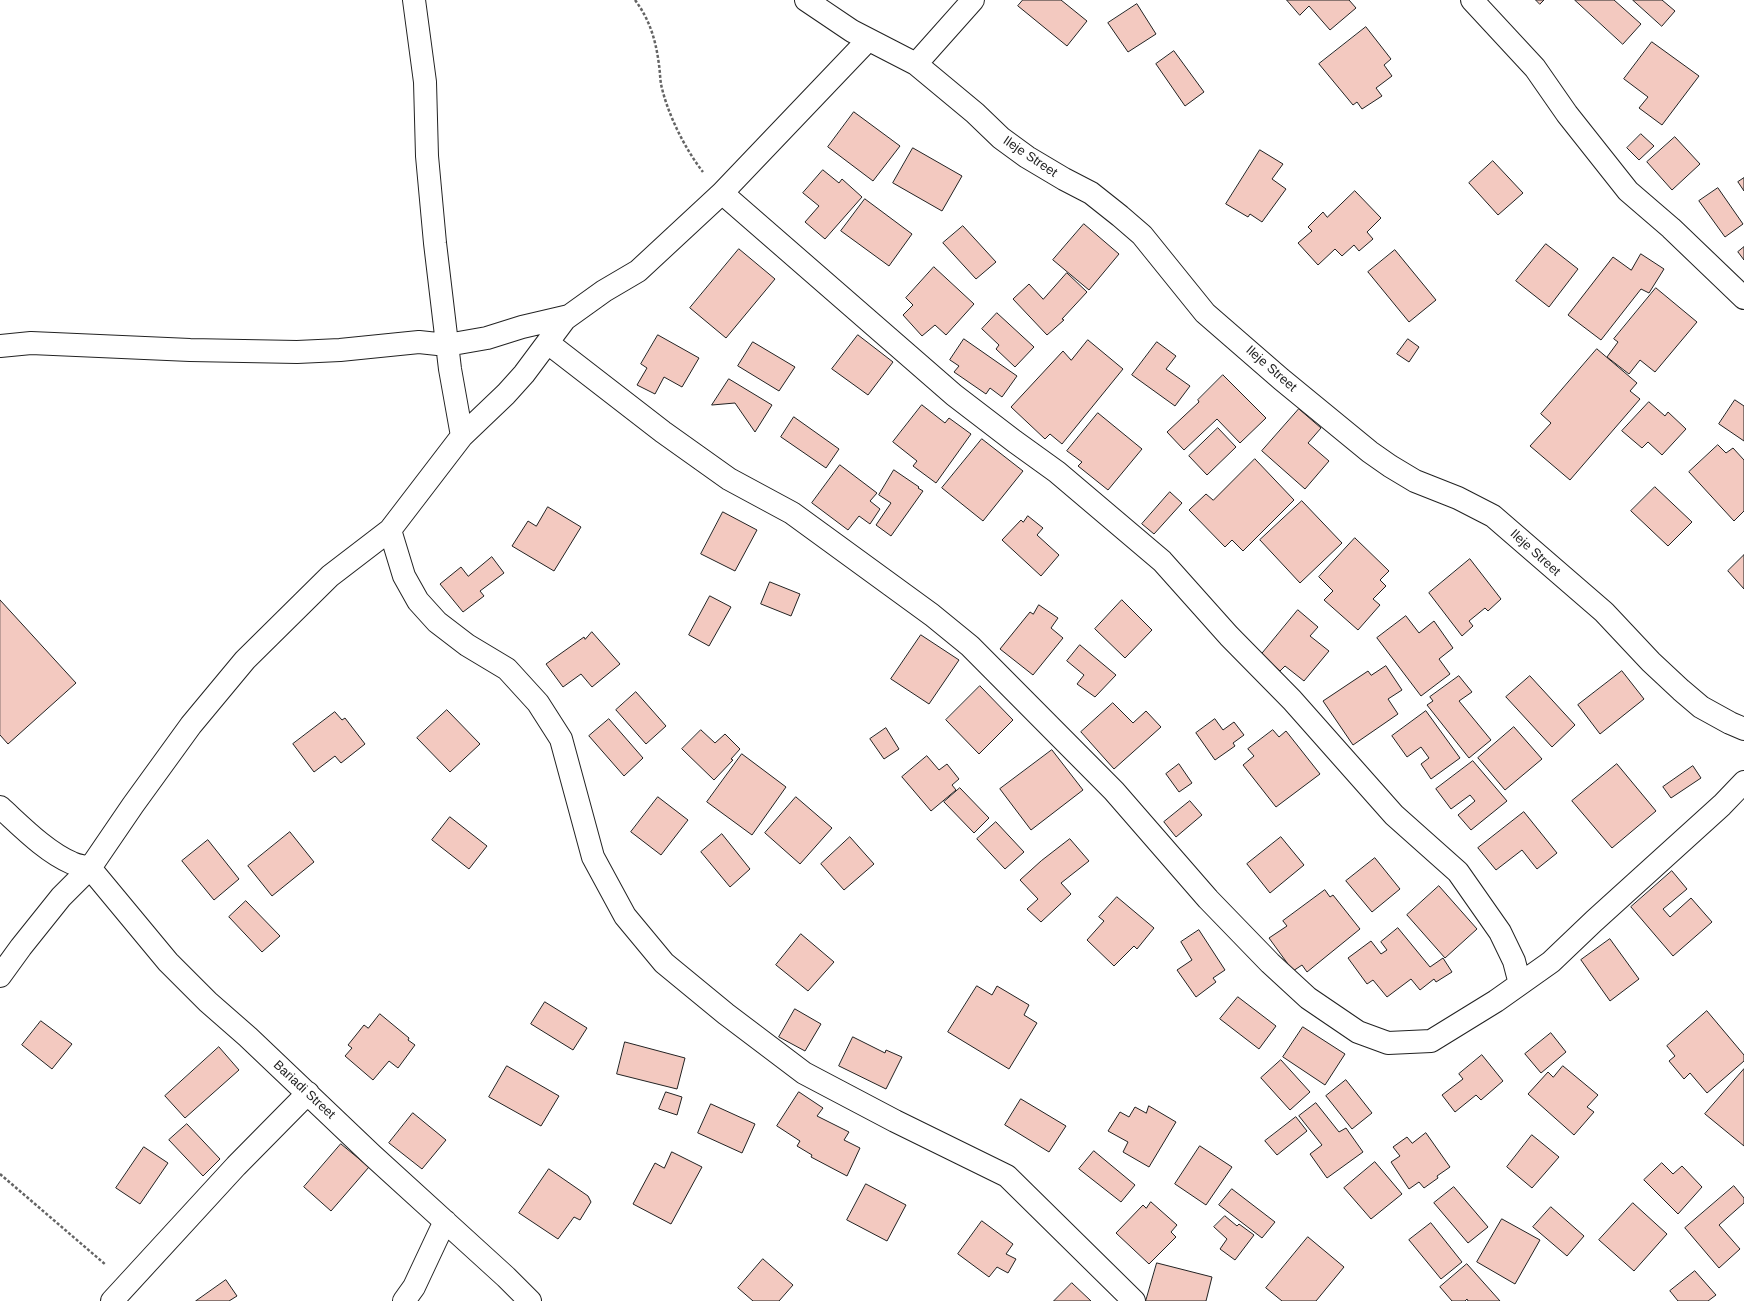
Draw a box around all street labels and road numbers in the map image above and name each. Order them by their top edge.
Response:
street label: Ileje Street [1000,133,1060,181]
street label: Ileje Street [1242,343,1300,395]
street label: Ileje Street [1507,526,1563,580]
street label: Bariadi Street [270,1057,338,1123]

